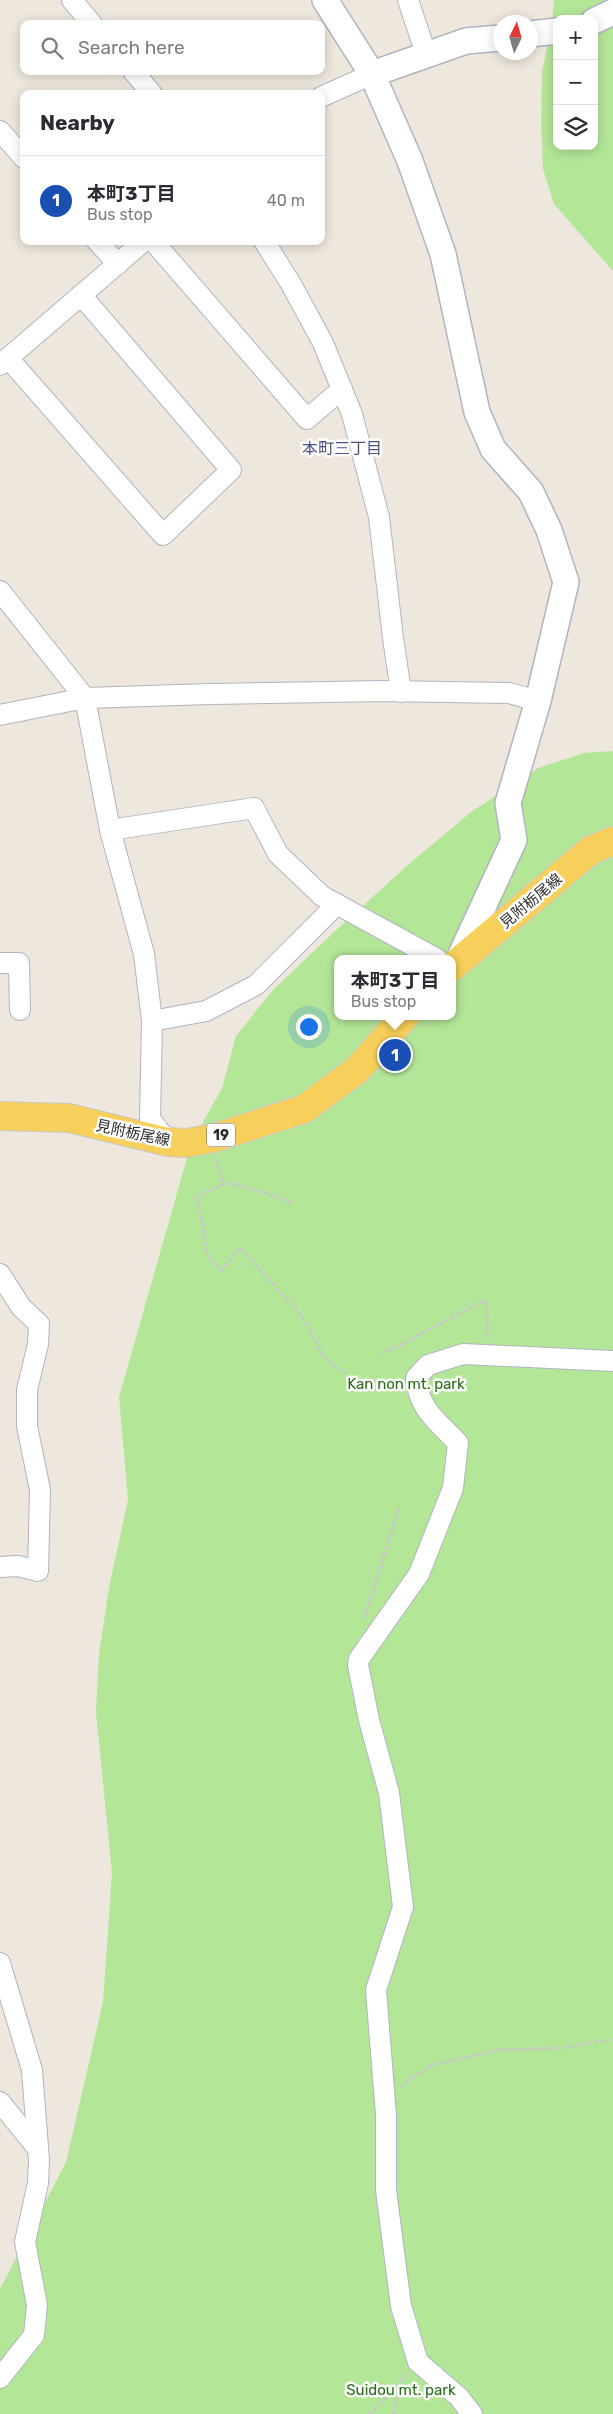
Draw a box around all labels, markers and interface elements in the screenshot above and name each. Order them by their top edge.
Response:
north arrow [493,15,538,60]
map controls [553,15,598,150]
button: + [553,15,598,60]
search box [20,20,325,75]
icon: search [38,34,66,62]
text: Search here [78,36,185,59]
button: − [553,60,598,105]
button: layers [553,105,598,150]
text: Nearby [40,110,115,135]
text: 本町3丁目 [87,182,176,205]
text: 1 [52,191,60,210]
text: 40 m [267,191,305,210]
text: Bus stop [87,205,153,224]
district label: 本町三丁目 [302,439,382,458]
street label: 見附栃尾線 [496,870,566,932]
popup [334,955,456,1020]
text: 本町3丁目 [351,969,439,992]
text: Bus stop [351,992,416,1011]
your location [296,1014,322,1040]
pin: 1 [379,1036,411,1074]
street label: 見附栃尾線 [94,1116,172,1150]
road number: 19 [207,1124,235,1146]
park label: Kan non mt. park [347,1375,465,1393]
park label: Suidou mt. park [346,2381,456,2399]

